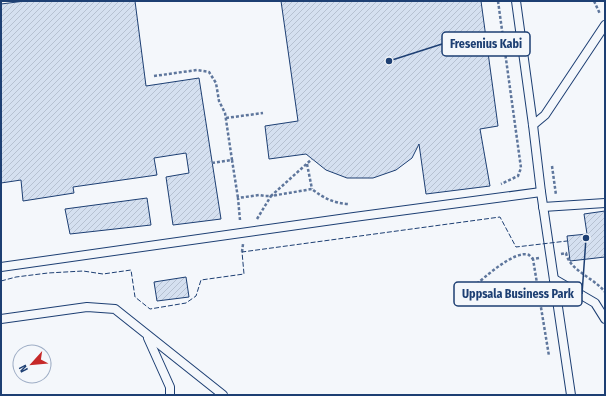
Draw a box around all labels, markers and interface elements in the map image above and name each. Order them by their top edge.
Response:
callout: Fresenius Kabi [442,32,530,56]
text: Fresenius Kabi [450,37,522,51]
callout: Uppsala Business Park [454,282,582,306]
text: Uppsala Business Park [462,287,575,301]
north arrow [12,344,52,384]
text: N [16,362,31,374]

